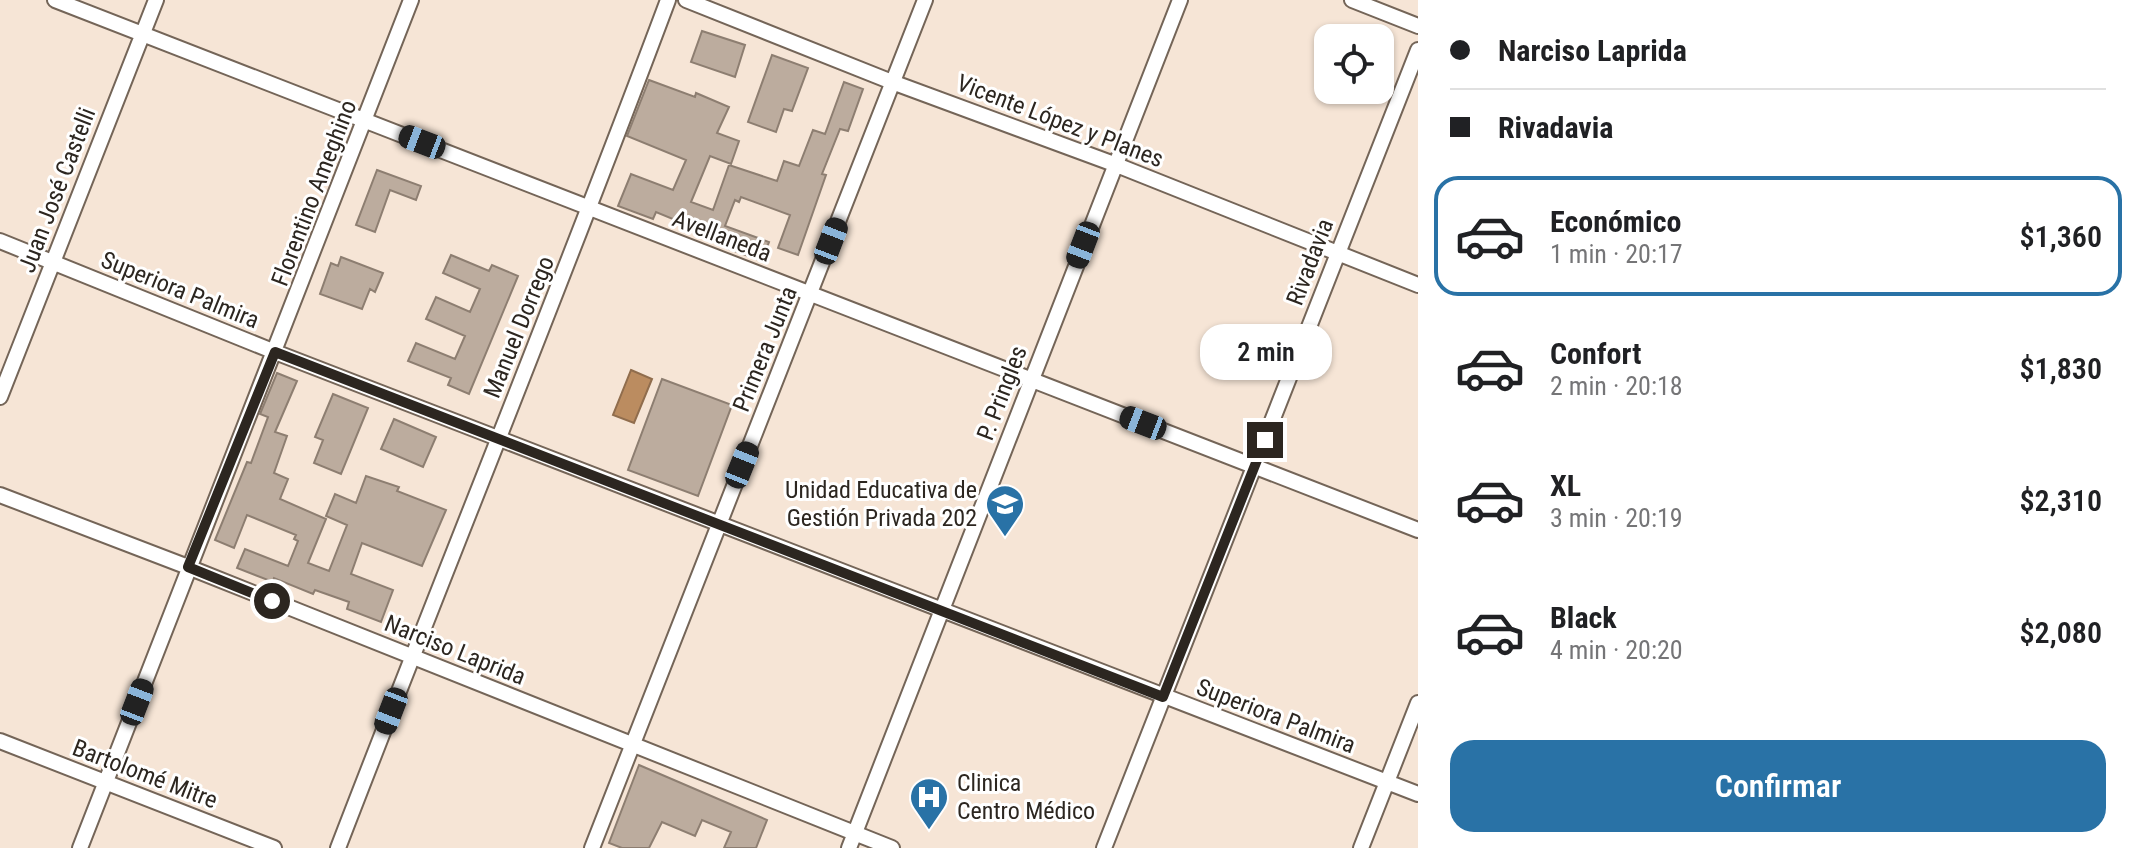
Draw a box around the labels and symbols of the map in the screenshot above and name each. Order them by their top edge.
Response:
street label: Vicente López y Planes [953,69,1167,173]
street label: Florentino Ameghino [266,96,362,290]
street label: Juan José Castelli [13,104,101,276]
car [395,122,449,162]
street label: Avellaneda [669,204,775,268]
car [811,214,851,268]
street label: Rivadavia [1281,215,1339,309]
car [1063,218,1103,272]
street label: Superiora Palmira [97,246,263,334]
street label: Manuel Dorrego [478,252,560,402]
street label: Primera Junta [727,282,803,416]
callout: 2 min [1199,324,1331,380]
street label: P. Pringles [971,342,1033,444]
car [1116,403,1170,443]
route end [1247,422,1283,458]
car [722,438,762,492]
place label: Unidad Educativa de Gestión Privada 202 [785,476,977,532]
school or university icon: Unidad Educativa de Gestión Privada 202 [984,483,1026,538]
route start [254,583,290,619]
street label: Narciso Laprida [380,609,530,691]
street label: Superiora Palmira [1193,673,1359,759]
car [117,675,157,729]
car [371,684,411,738]
street label: Bartolomé Mitre [69,734,221,814]
place label: Clinica Centro Médico [957,769,1095,825]
hospital icon: Clinica Centro Médico [908,776,950,831]

